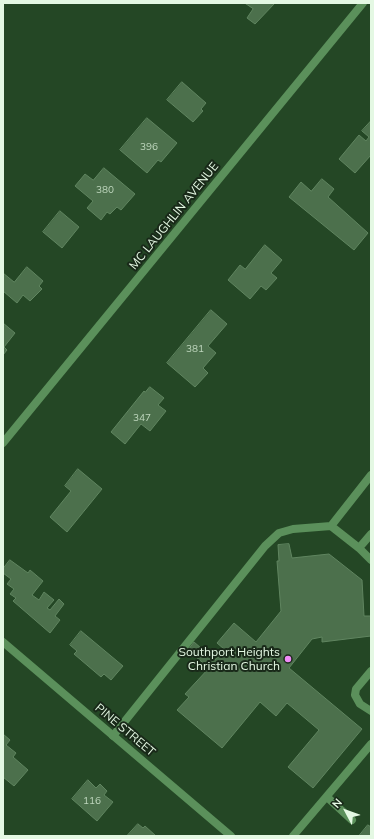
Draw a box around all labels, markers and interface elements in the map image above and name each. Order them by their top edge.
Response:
house number: 396 [140,141,158,153]
street label: MC LAUGHLIN AVENUE [126,160,222,272]
house number: 380 [96,184,114,196]
house number: 381 [186,343,204,355]
house number: 347 [133,412,151,424]
place label: Southport Heights Christian Church [178,645,280,673]
marker: Southport Heights Christian Church [283,654,293,664]
street label: PINE STREET [92,701,158,759]
north arrow [326,791,366,831]
house number: 116 [83,795,101,807]
text: N [329,795,345,811]

